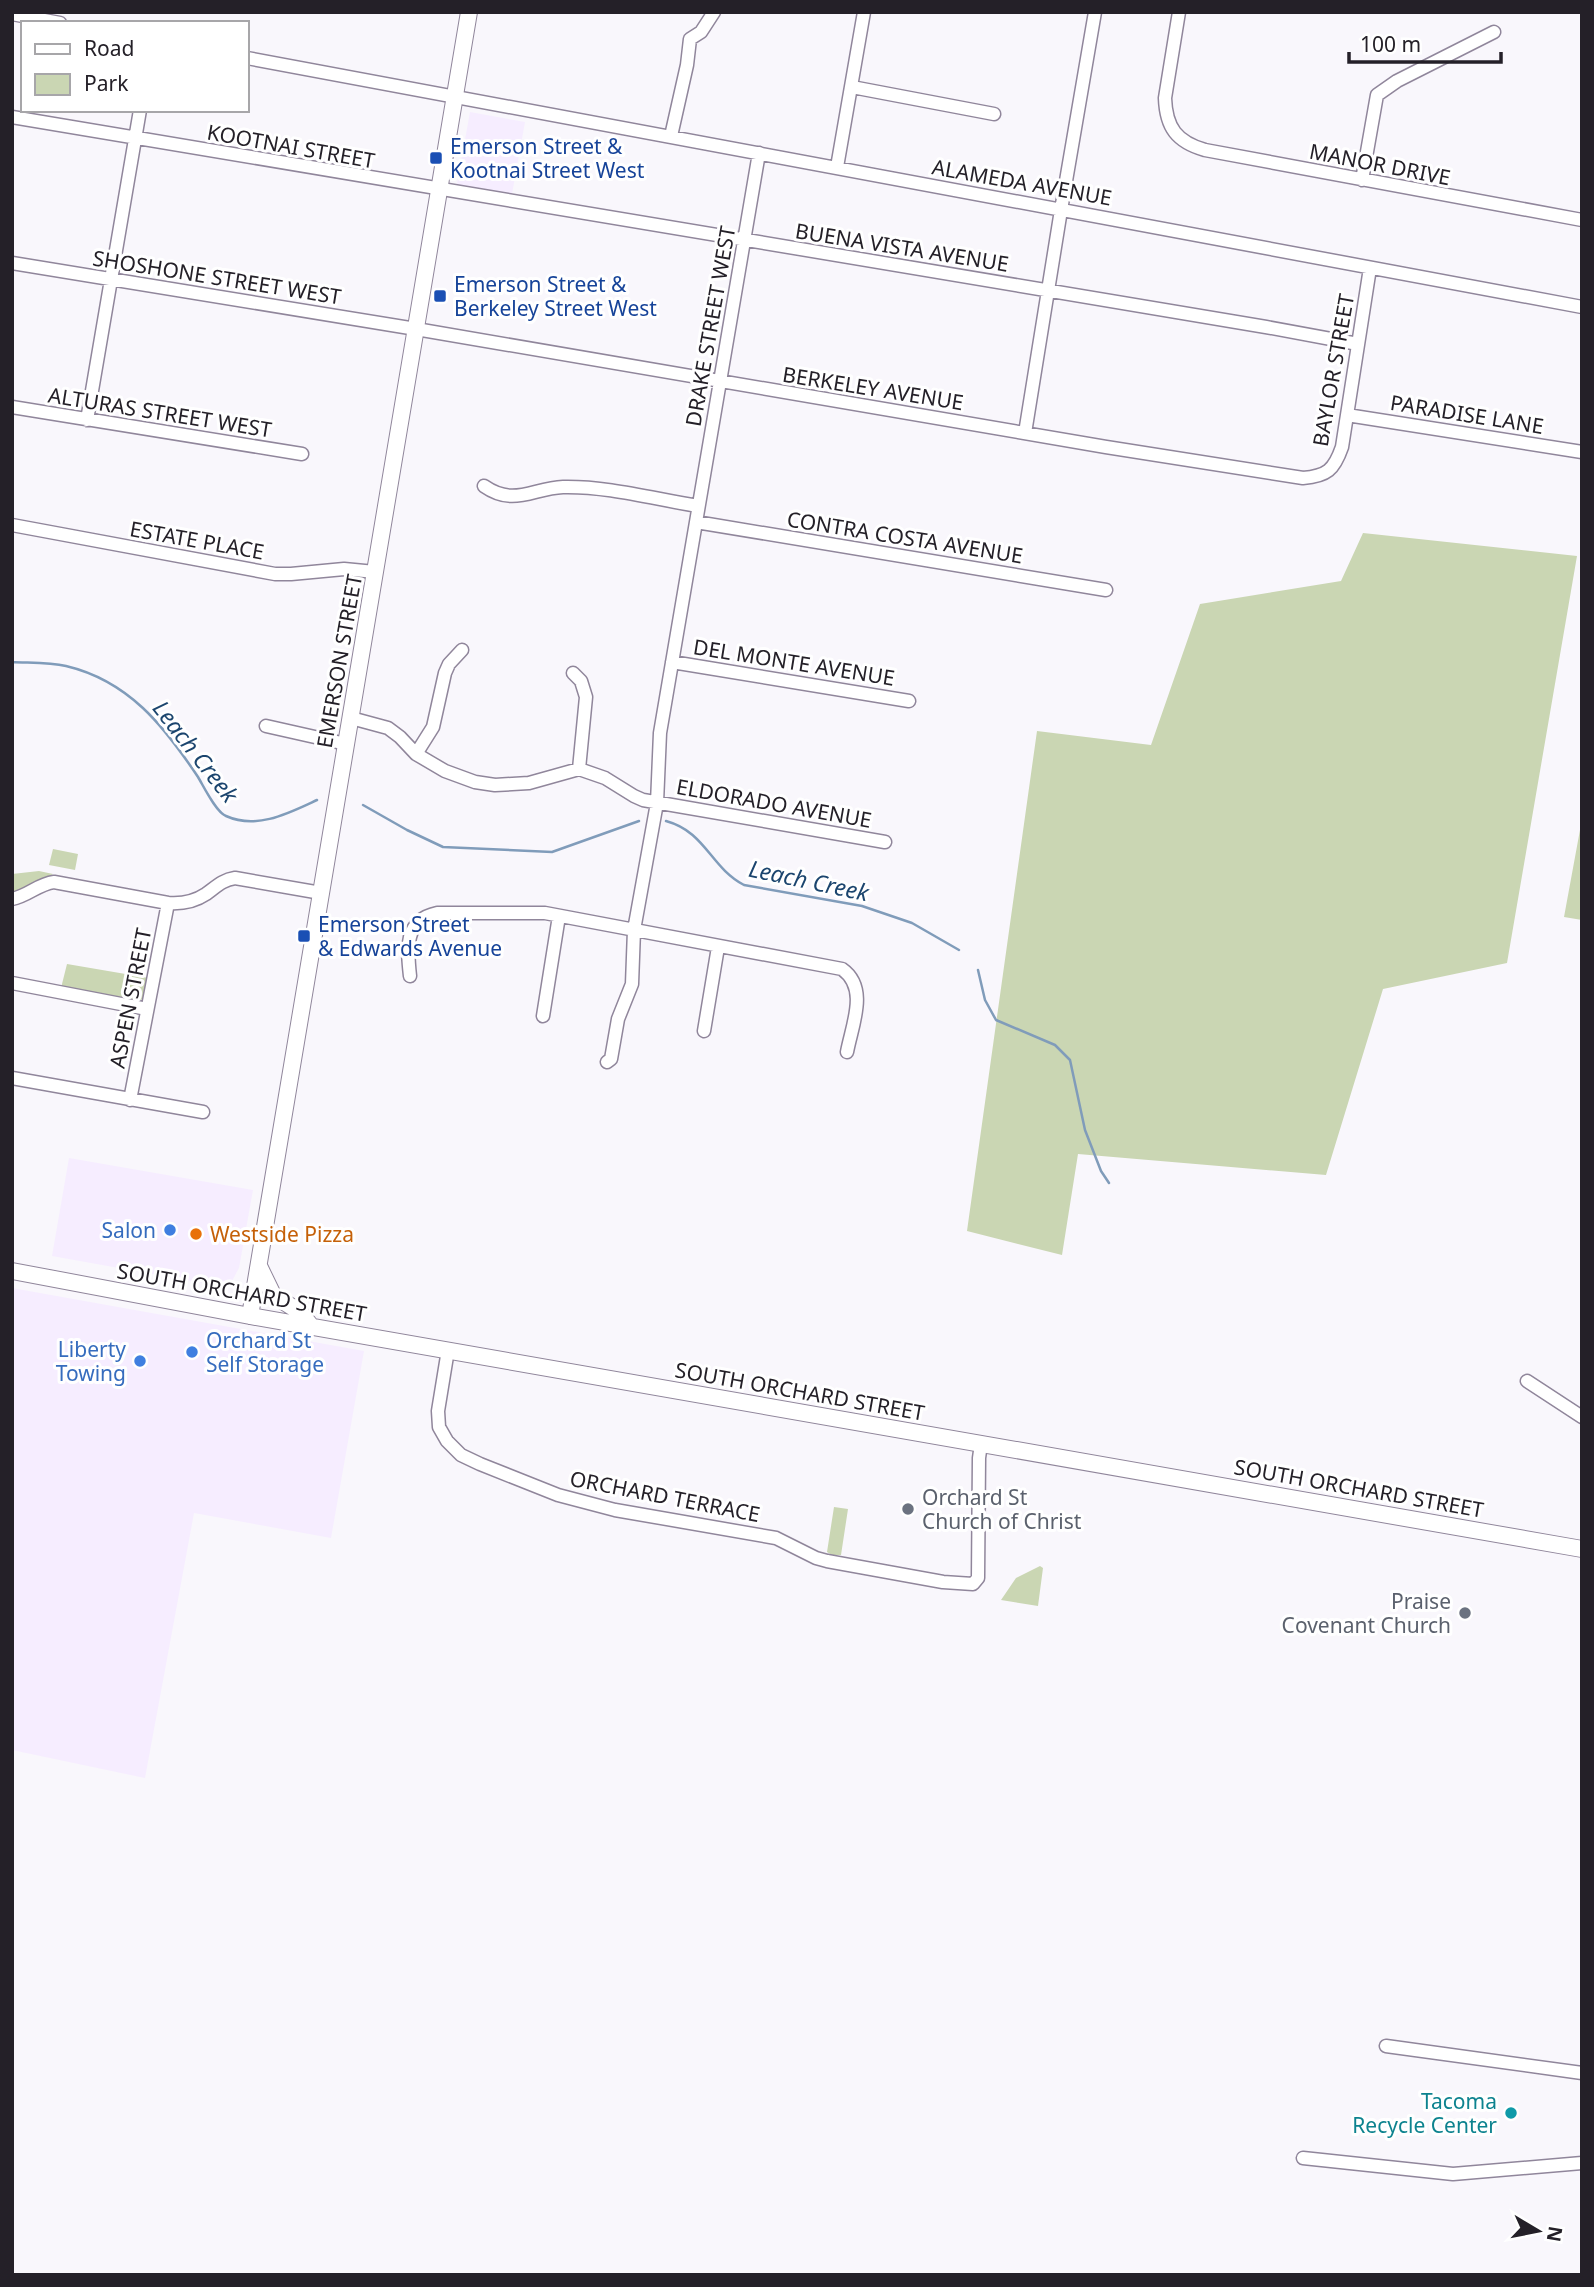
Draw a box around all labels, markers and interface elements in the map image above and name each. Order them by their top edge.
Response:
legend [21,21,248,112]
scale bar [1349,21,1501,65]
text: 100 m [1360,30,1421,58]
text: Road [84,34,134,62]
text: Park [84,69,129,97]
street label: KOOTNAI STREET [205,117,377,175]
place label: Emerson Street & Kootnai Street West [450,132,645,184]
street label: MANOR DRIVE [1307,137,1453,191]
marker: Emerson Street & Kootnai Street West [428,150,444,166]
street label: ALAMEDA AVENUE [930,152,1114,212]
street label: BUENA VISTA AVENUE [793,216,1011,278]
street label: DRAKE STREET WEST [679,223,741,428]
street label: SHOSHONE STREET WEST [91,244,344,311]
place label: Emerson Street & Berkeley Street West [454,270,657,322]
marker: Emerson Street & Berkeley Street West [432,288,448,304]
street label: BAYLOR STREET [1306,291,1360,449]
street label: BERKELEY AVENUE [780,360,966,416]
street label: ALTURAS STREET WEST [46,381,274,444]
street label: PARADISE LANE [1388,388,1546,440]
street label: CONTRA COSTA AVENUE [785,505,1025,569]
street label: ESTATE PLACE [128,514,266,566]
street label: EMERSON STREET [310,572,368,750]
street label: DEL MONTE AVENUE [691,632,897,692]
water label: Leach Creek [146,693,247,810]
street label: ELDORADO AVENUE [674,772,874,834]
water label: Leach Creek [746,852,873,909]
place label: Emerson Street & Edwards Avenue [318,910,502,962]
street label: ASPEN STREET [103,925,157,1070]
marker: Emerson Street & Edwards Avenue [296,928,312,944]
place label: Salon [102,1216,156,1244]
place label: Westside Pizza [210,1220,354,1248]
marker: Salon [162,1222,178,1238]
marker: Westside Pizza [188,1226,204,1242]
street label: SOUTH ORCHARD STREET [115,1256,369,1328]
place label: Orchard St Self Storage [206,1326,324,1378]
place label: Liberty Towing [56,1335,126,1387]
marker: Orchard St Self Storage [184,1344,200,1360]
marker: Liberty Towing [132,1353,148,1369]
street label: SOUTH ORCHARD STREET [673,1355,927,1427]
street label: SOUTH ORCHARD STREET [1232,1452,1486,1524]
street label: ORCHARD TERRACE [568,1464,762,1528]
place label: Orchard St Church of Christ [922,1483,1082,1535]
marker: Orchard St Church of Christ [900,1501,916,1517]
place label: Praise Covenant Church [1282,1587,1451,1639]
marker: Praise Covenant Church [1457,1605,1473,1621]
place label: Tacoma Recycle Center [1352,2087,1497,2139]
marker: Tacoma Recycle Center [1503,2105,1519,2121]
north arrow [1503,2196,1573,2266]
text: N [1541,2224,1569,2244]

